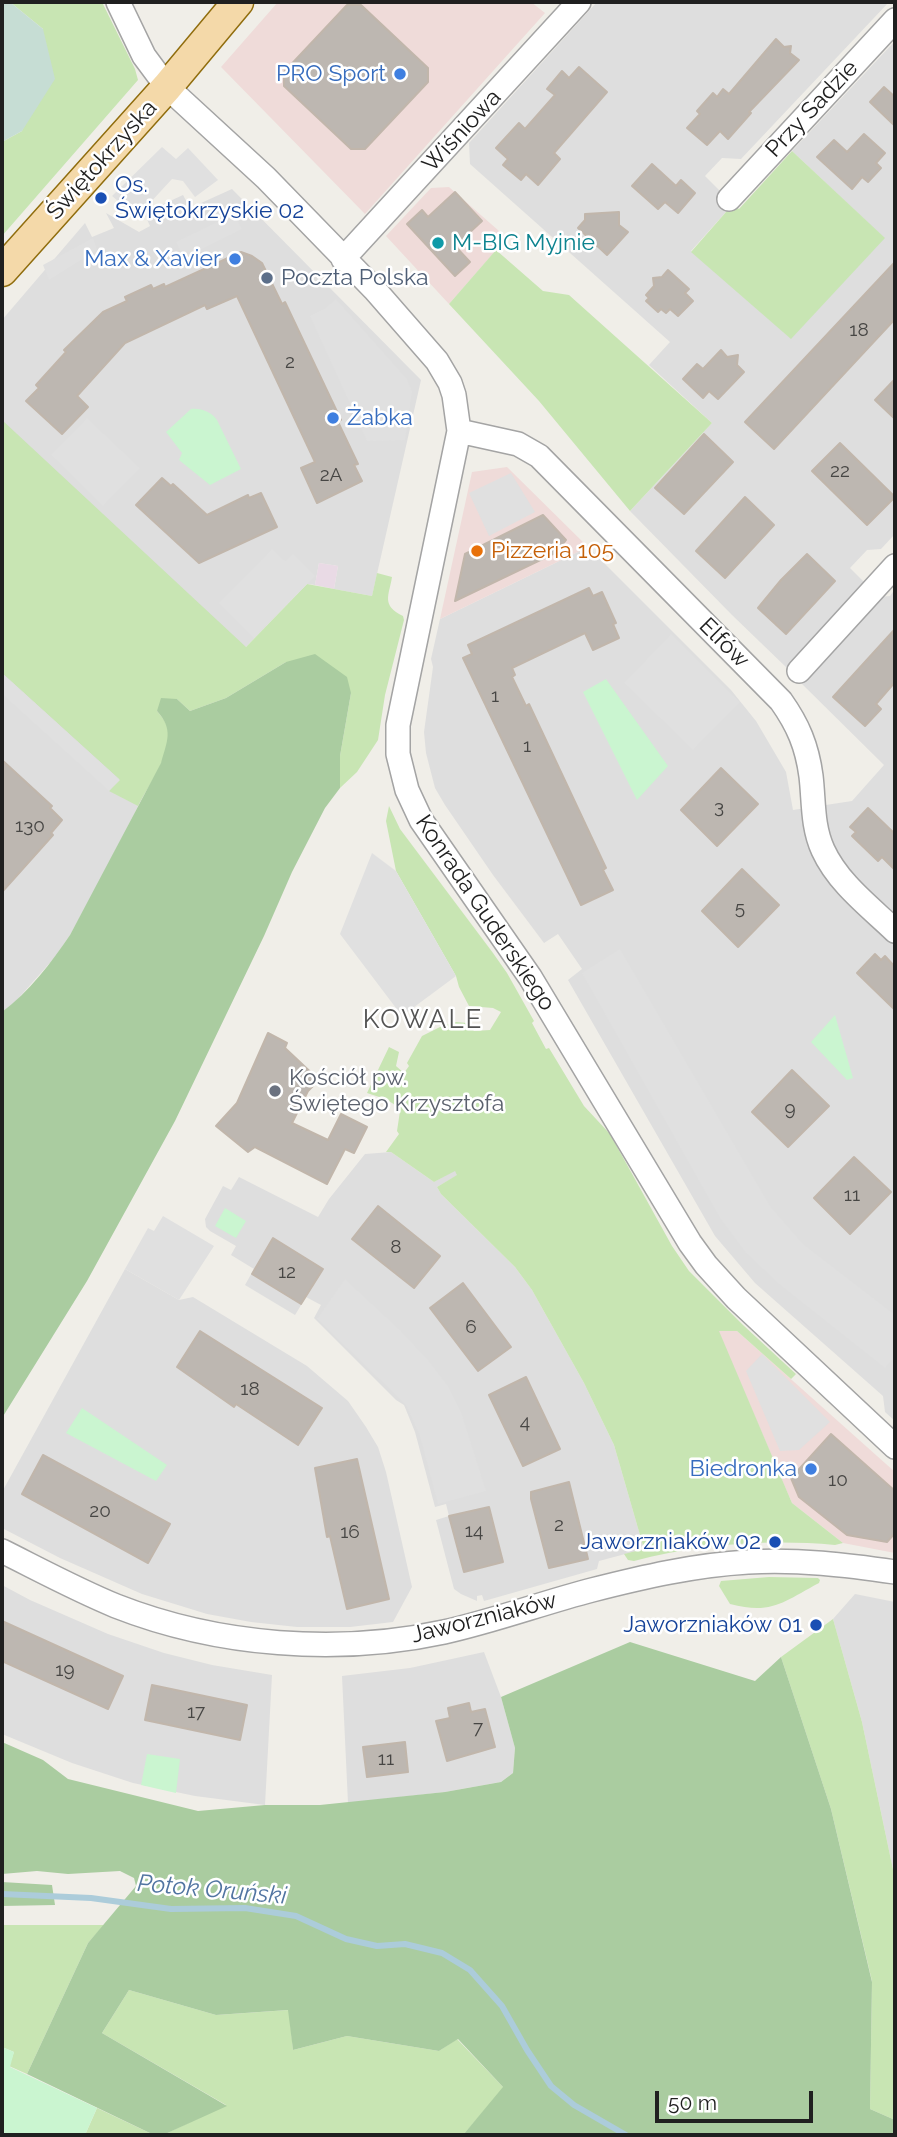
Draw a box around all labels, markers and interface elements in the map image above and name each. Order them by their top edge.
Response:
street label: Przy Sadzie [760,55,864,163]
place label: PRO Sport [276,60,386,88]
marker: PRO Sport [392,66,408,82]
street label: Wiśniowa [417,84,507,178]
street label: Świętokrzyska [41,95,163,225]
place label: Os. Świętokrzyskie 02 [115,171,304,225]
marker: Os. Świętokrzyskie 02 [93,190,109,206]
place label: M-BIG Myjnie [452,229,595,257]
marker: M-BIG Myjnie [430,235,446,251]
place label: Max & Xavier [84,245,221,273]
marker: Max & Xavier [227,251,243,267]
place label: Poczta Polska [281,264,429,292]
marker: Poczta Polska [259,270,275,286]
house number: 18 [849,319,869,341]
house number: 2 [285,351,295,373]
place label: Żabka [347,404,413,432]
marker: Żabka [325,410,341,426]
house number: 22 [830,460,850,482]
house number: 2A [320,464,342,486]
place label: Pizzeria 105 [491,537,614,565]
marker: Pizzeria 105 [469,543,485,559]
street label: Elfów [693,612,755,674]
house number: 1 [491,685,499,707]
house number: 1 [523,735,531,757]
house number: 3 [714,796,724,818]
street label: Konrada Guderskiego [409,810,561,1016]
house number: 130 [15,815,45,837]
house number: 5 [735,897,745,919]
district label: KOWALE [363,1004,483,1036]
place label: Kościół pw. Świętego Krzysztofa [289,1064,504,1118]
marker: Kościół pw. Świętego Krzysztofa [267,1083,283,1099]
house number: 9 [784,1098,796,1120]
house number: 11 [844,1184,860,1206]
house number: 8 [390,1236,402,1258]
house number: 12 [278,1261,296,1283]
house number: 6 [465,1316,477,1338]
house number: 18 [240,1378,260,1400]
house number: 4 [520,1411,530,1433]
place label: Biedronka [689,1455,797,1483]
marker: Biedronka [803,1461,819,1477]
house number: 10 [828,1469,848,1491]
house number: 20 [89,1500,111,1522]
house number: 2 [554,1514,564,1536]
house number: 14 [465,1520,483,1542]
house number: 16 [340,1521,360,1543]
place label: Jaworzniaków 02 [580,1528,761,1556]
marker: Jaworzniaków 02 [767,1534,783,1550]
street label: Jaworzniaków [408,1587,560,1649]
place label: Jaworzniaków 01 [623,1611,802,1639]
marker: Jaworzniaków 01 [808,1617,824,1633]
house number: 19 [55,1659,75,1681]
house number: 17 [187,1701,205,1723]
house number: 7 [473,1717,483,1739]
house number: 11 [378,1748,394,1770]
water label: Potok Oruński [136,1869,288,1911]
scale bar [659,2078,816,2122]
text: 50 m [668,2090,717,2115]

